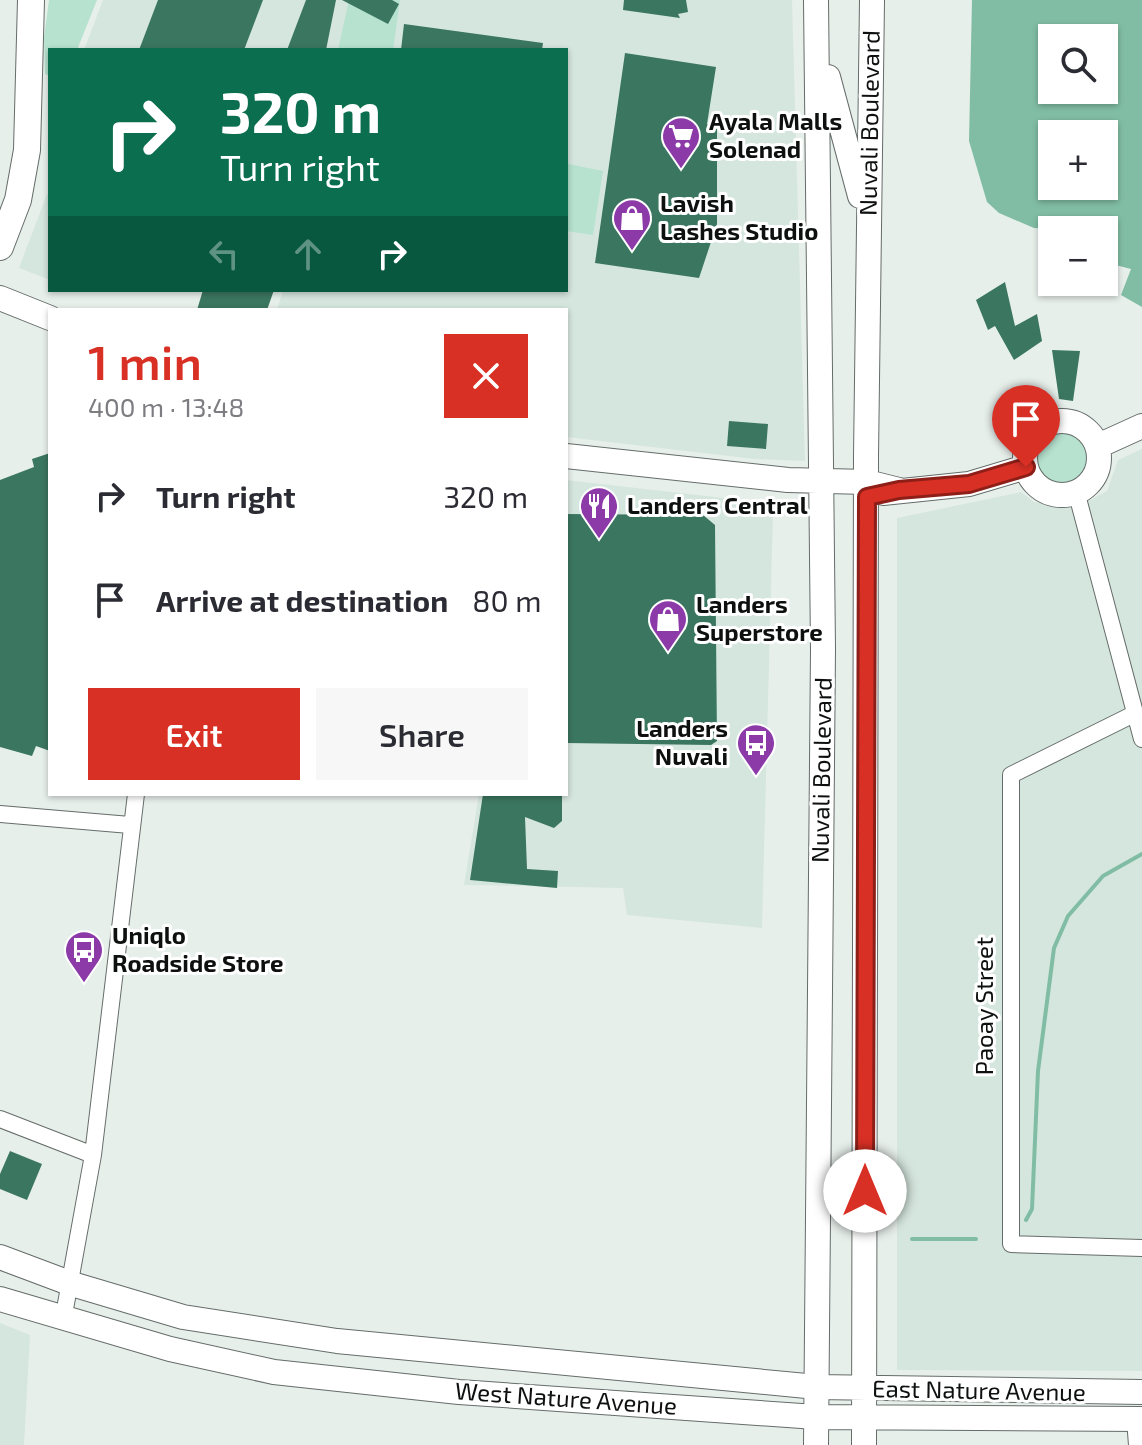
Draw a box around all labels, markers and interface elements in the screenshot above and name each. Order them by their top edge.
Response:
map controls [1038,24,1118,296]
button: search [1038,24,1118,104]
street label: Nuvali Boulevard [852,30,885,216]
text: 320 m [220,77,381,144]
icon: right [88,80,192,184]
place label: Ayala Malls Solenad [709,106,842,163]
supermarket icon: Ayala Malls Solenad [660,115,702,170]
button: + [1038,120,1118,200]
text: Turn right [220,145,380,188]
place label: Lavish Lashes Studio [660,188,818,245]
shop icon: Lavish Lashes Studio [611,197,653,252]
button: − [1038,216,1118,296]
icon: left [202,232,246,276]
icon: ahead [286,232,330,276]
icon: right [370,232,414,276]
text: 1 min [88,332,202,390]
button: close [444,334,528,418]
pin [992,385,1060,467]
text: 400 m · 13:48 [88,391,244,422]
icon: arrive [1004,397,1048,441]
icon: right [88,474,132,518]
text: Turn right [156,478,296,514]
text: 320 m [443,478,528,514]
restaurant icon: Landers Central [578,485,620,540]
place label: Landers Central [627,490,808,519]
icon: arrive [88,578,132,622]
text: Arrive at destination [156,582,448,618]
text: 80 m [472,582,542,618]
place label: Landers Superstore [696,589,823,646]
shop icon: Landers Superstore [647,598,689,653]
street label: Nuvali Boulevard [804,677,837,863]
button: Exit [88,688,300,780]
button: Share [316,688,528,780]
place label: Landers Nuvali [636,713,728,770]
bus stop icon: Landers Nuvali [735,722,777,777]
place label: Uniqlo Roadside Store [112,920,284,977]
bus stop icon: Uniqlo Roadside Store [63,929,105,984]
street label: Paoay Street [969,937,998,1075]
position arrow [823,1149,907,1233]
street label: East Nature Avenue [872,1373,1086,1406]
street label: West Nature Avenue [454,1375,678,1420]

